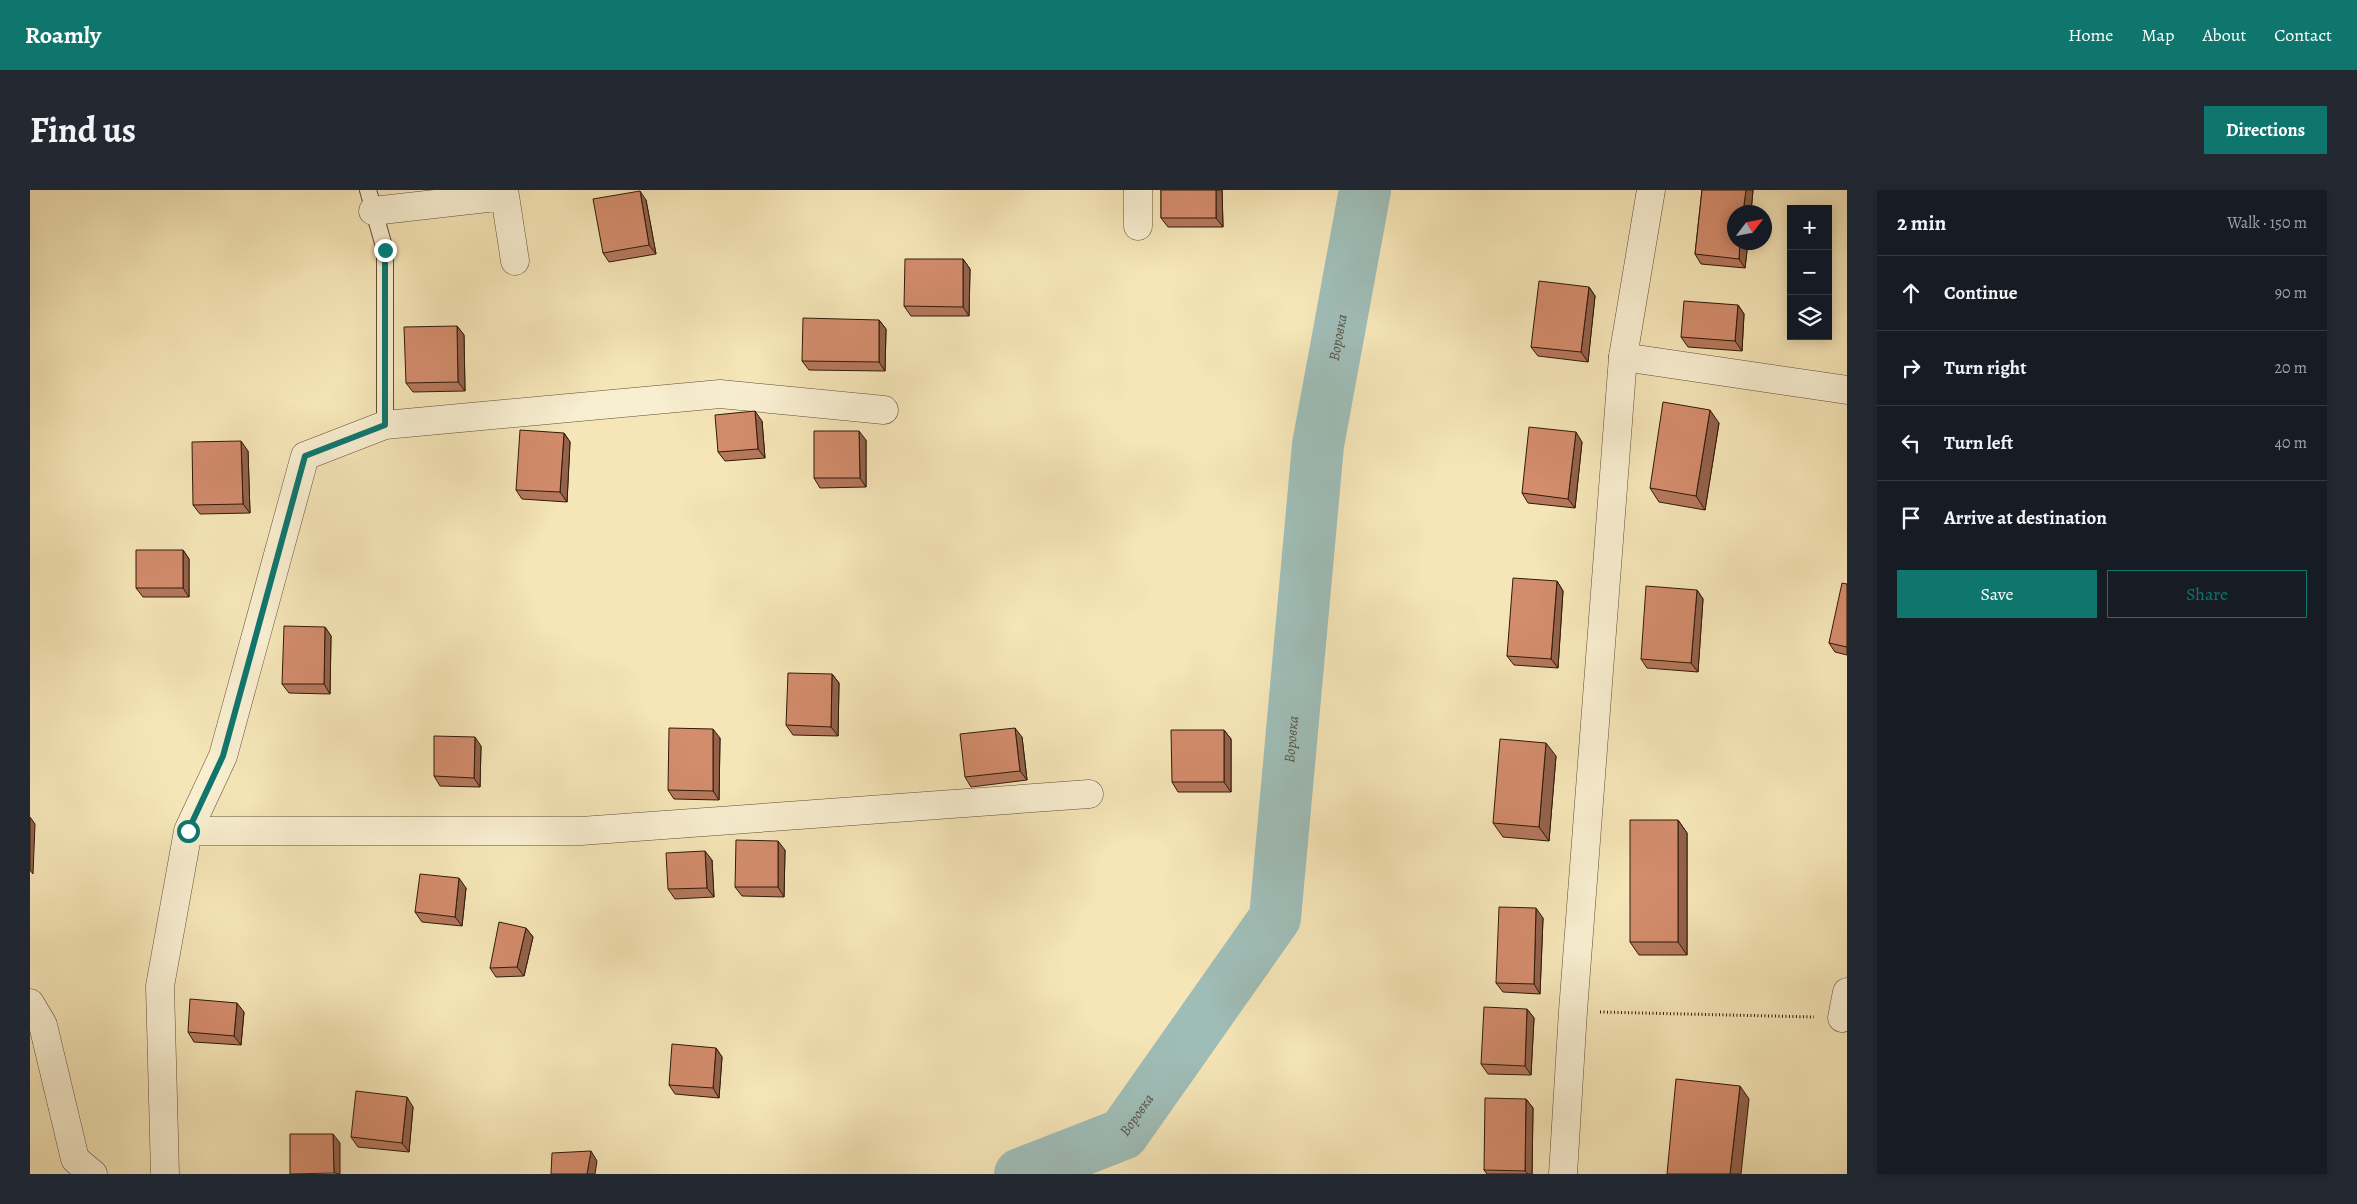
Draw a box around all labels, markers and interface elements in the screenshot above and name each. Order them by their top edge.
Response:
text: Roamly [25,19,101,51]
text: Home [2068,23,2113,47]
text: Map [2141,23,2174,47]
text: About [2202,23,2246,47]
text: Contact [2274,23,2332,47]
text: Find us [30,106,136,154]
button: Directions [2204,106,2327,154]
north arrow [1727,205,1772,250]
map controls [1787,205,1832,340]
button: + [1787,205,1832,250]
text: 2 min [1897,209,1946,237]
text: Walk · 150 m [2227,212,2307,234]
route end [374,239,397,262]
button: − [1787,250,1832,295]
icon: ahead [1897,279,1925,307]
text: Continue [1944,280,2018,306]
text: 90 m [2275,282,2307,304]
button: layers [1787,295,1832,340]
water label: Воровка [1324,312,1352,362]
icon: right [1897,354,1925,382]
text: Turn right [1944,355,2026,381]
text: 20 m [2274,357,2307,379]
icon: left [1897,429,1925,457]
text: Turn left [1944,430,2013,456]
text: 40 m [2275,432,2307,454]
icon: arrive [1897,504,1925,532]
text: Arrive at destination [1944,505,2107,531]
button: Save [1897,570,2097,618]
button: Share [2107,570,2307,618]
water label: Воровка [1279,715,1303,764]
route start [177,820,200,843]
water label: Воровка [1115,1090,1158,1140]

